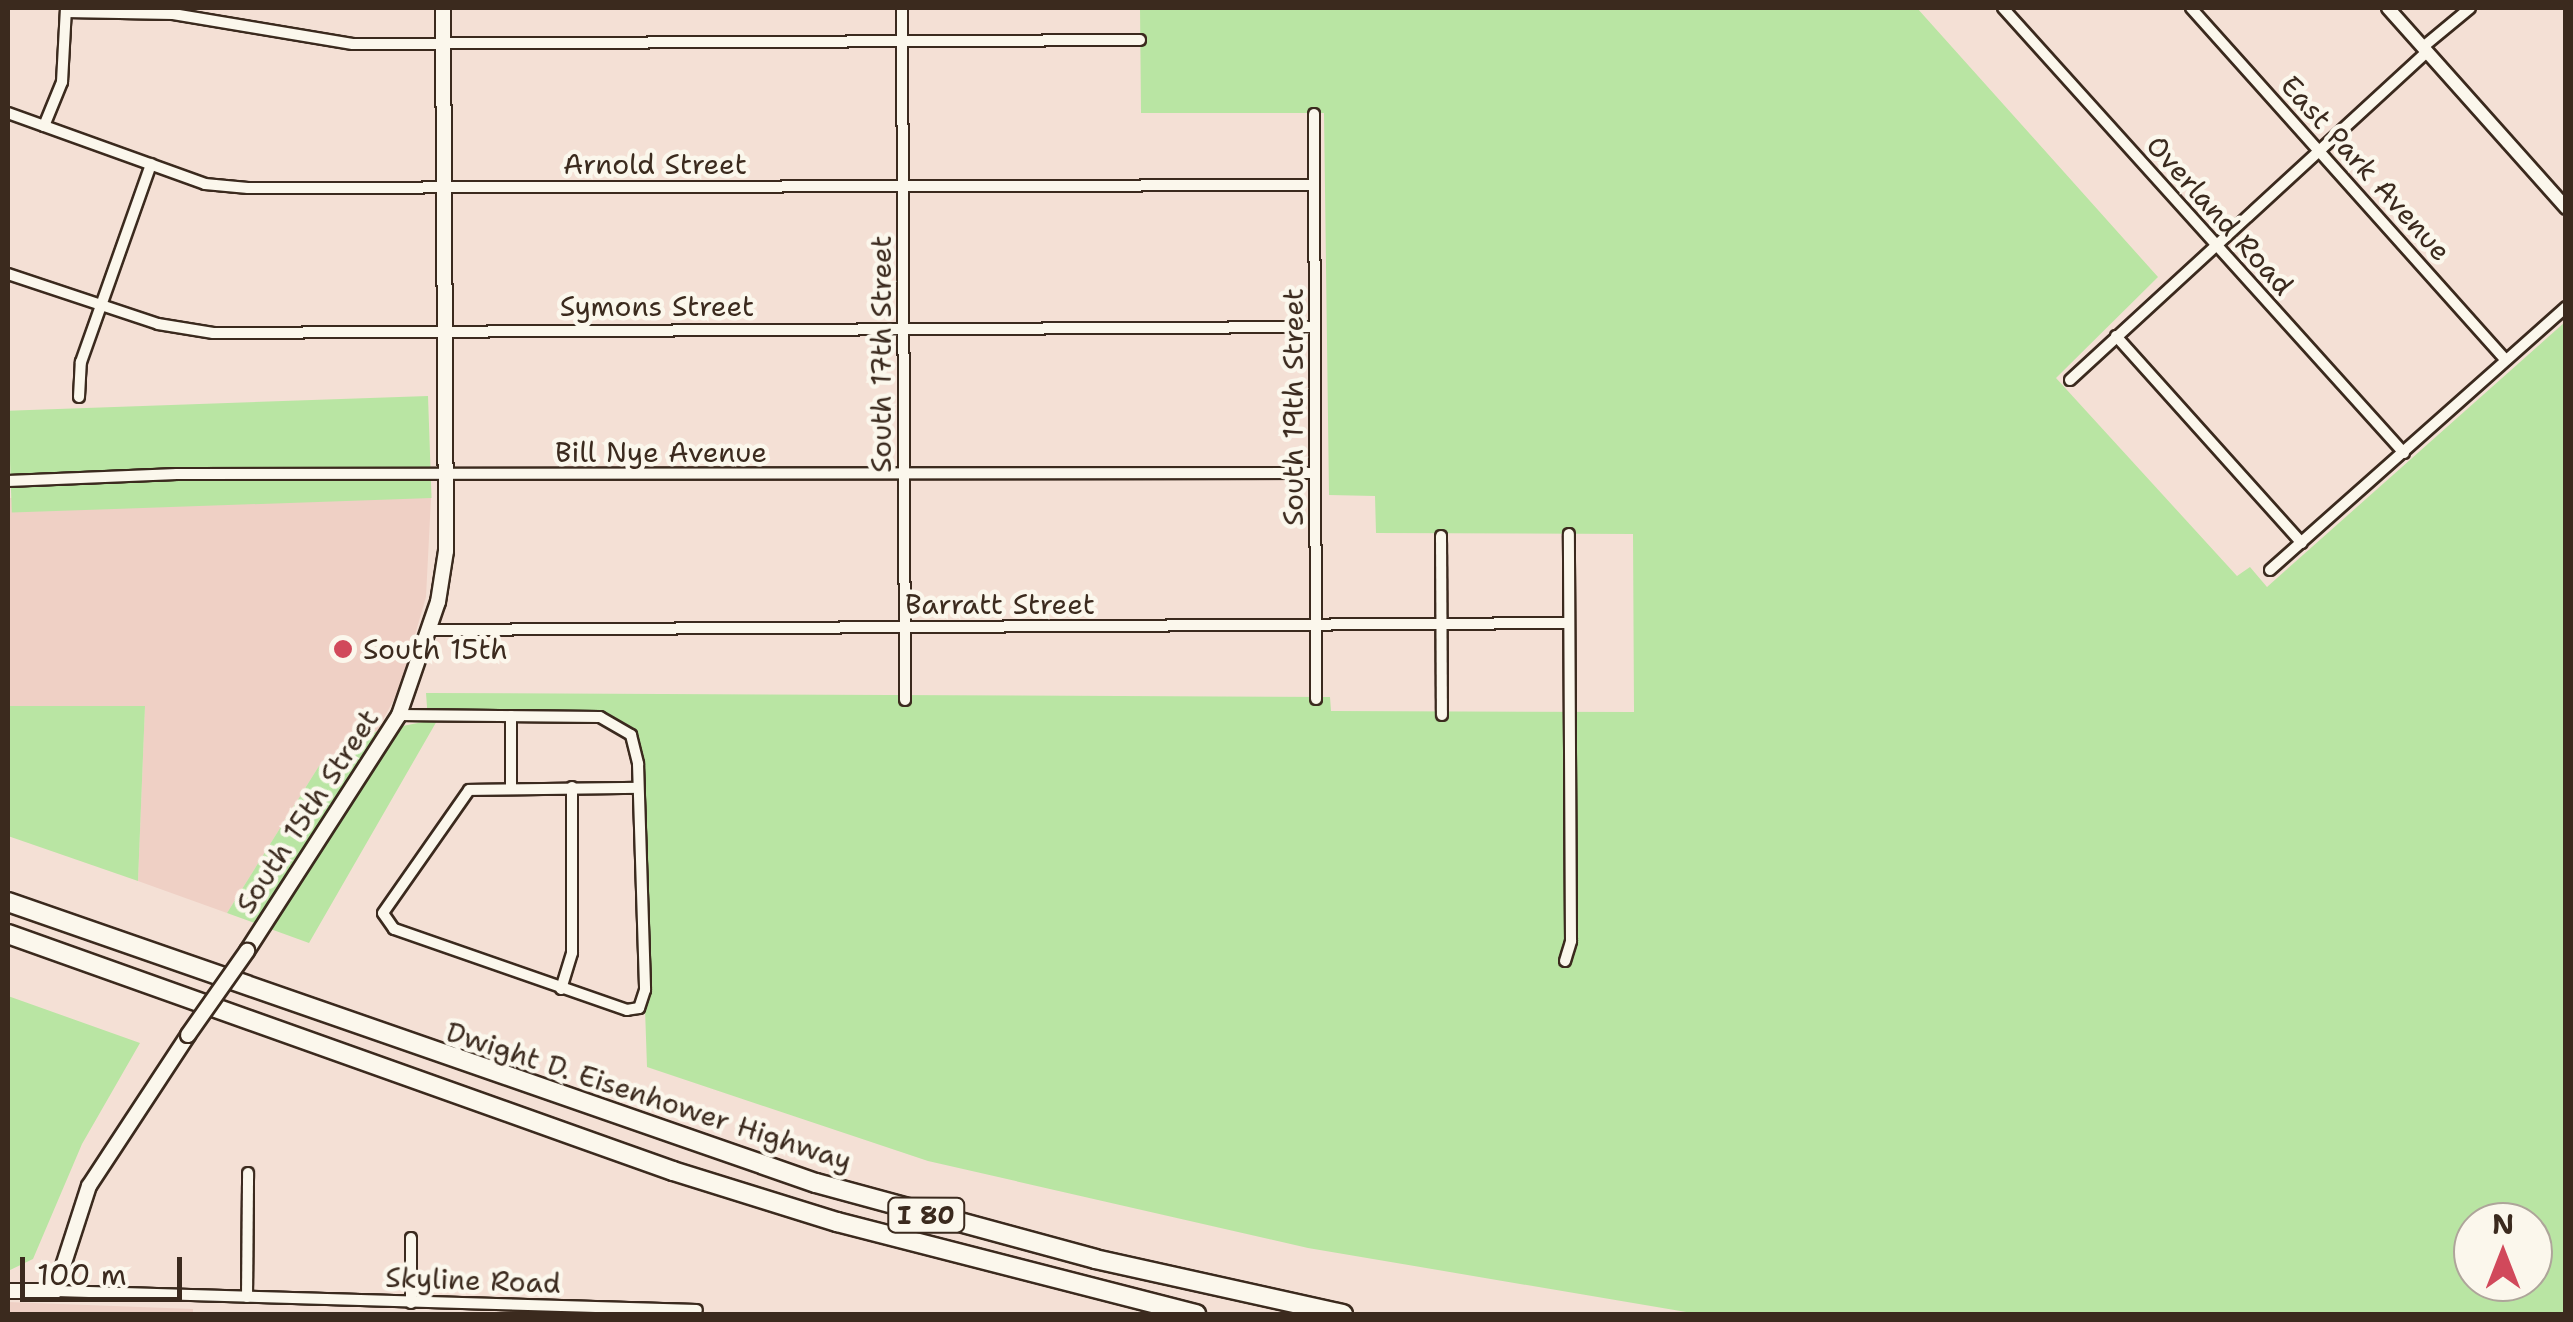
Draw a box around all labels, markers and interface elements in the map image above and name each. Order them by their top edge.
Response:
street label: East Park Avenue [2274,68,2458,268]
street label: Overland Road [2140,128,2300,302]
street label: Arnold Street [563,147,747,181]
street label: South 17th Street [864,235,898,473]
street label: South 19th Street [1276,288,1310,526]
street label: Symons Street [560,289,754,323]
street label: Bill Nye Avenue [555,435,767,469]
street label: Barratt Street [905,587,1095,621]
place label: South 15th [363,632,508,666]
marker: South 15th [332,638,354,660]
street label: South 15th Street [228,703,386,919]
street label: Dwight D. Eisenhower Highway [442,1014,856,1178]
road number: I 80 [886,1195,966,1235]
north arrow [2453,1202,2553,1302]
text: N [2492,1205,2514,1243]
scale bar [25,1237,188,1299]
text: 100 m [37,1254,127,1295]
street label: Skyline Road [385,1260,561,1300]

